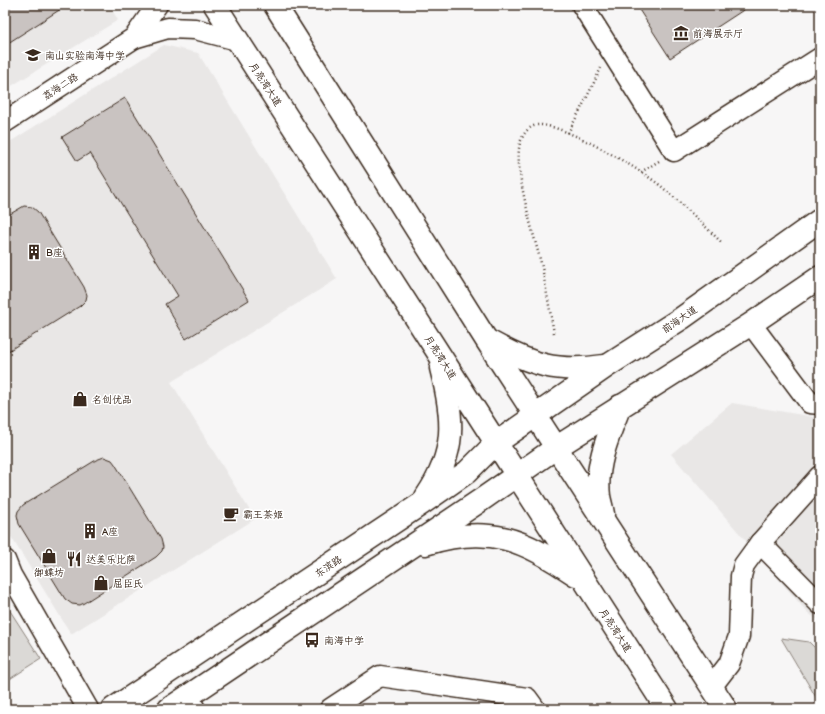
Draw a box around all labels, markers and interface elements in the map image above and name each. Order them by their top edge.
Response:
museum icon: 前海展示厅 [672,24,690,42]
place label: 前海展示厅 [693,28,743,40]
school or university icon: 南山实验南海中学 [24,46,42,64]
place label: 南山实验南海中学 [45,50,125,62]
street label: 月亮湾大道 [247,60,284,109]
street label: 荔海二路 [41,71,81,103]
building icon: B座 [25,243,43,261]
place label: B座 [46,247,63,259]
street label: 前海大道 [660,304,699,336]
street label: 月亮湾大道 [422,333,458,382]
shop icon: 名创优品 [71,390,89,408]
place label: 名创优品 [92,394,132,406]
cafe icon: 霸王茶姬 [222,505,240,523]
place label: 霸王茶姬 [243,509,283,521]
building icon: A座 [81,522,99,540]
place label: A座 [102,526,118,538]
shop icon: 御蝶坊 [40,547,58,565]
restaurant icon: 达美乐比萨 [65,550,83,568]
street label: 东滨路 [313,553,344,580]
place label: 达美乐比萨 [86,554,136,566]
place label: 御蝶坊 [33,567,64,579]
shop icon: 屈臣氏 [92,574,110,592]
place label: 屈臣氏 [113,578,143,590]
street label: 月亮湾大道 [597,606,634,655]
bus stop icon: 南海中学 [303,631,321,649]
place label: 南海中学 [324,635,364,647]

